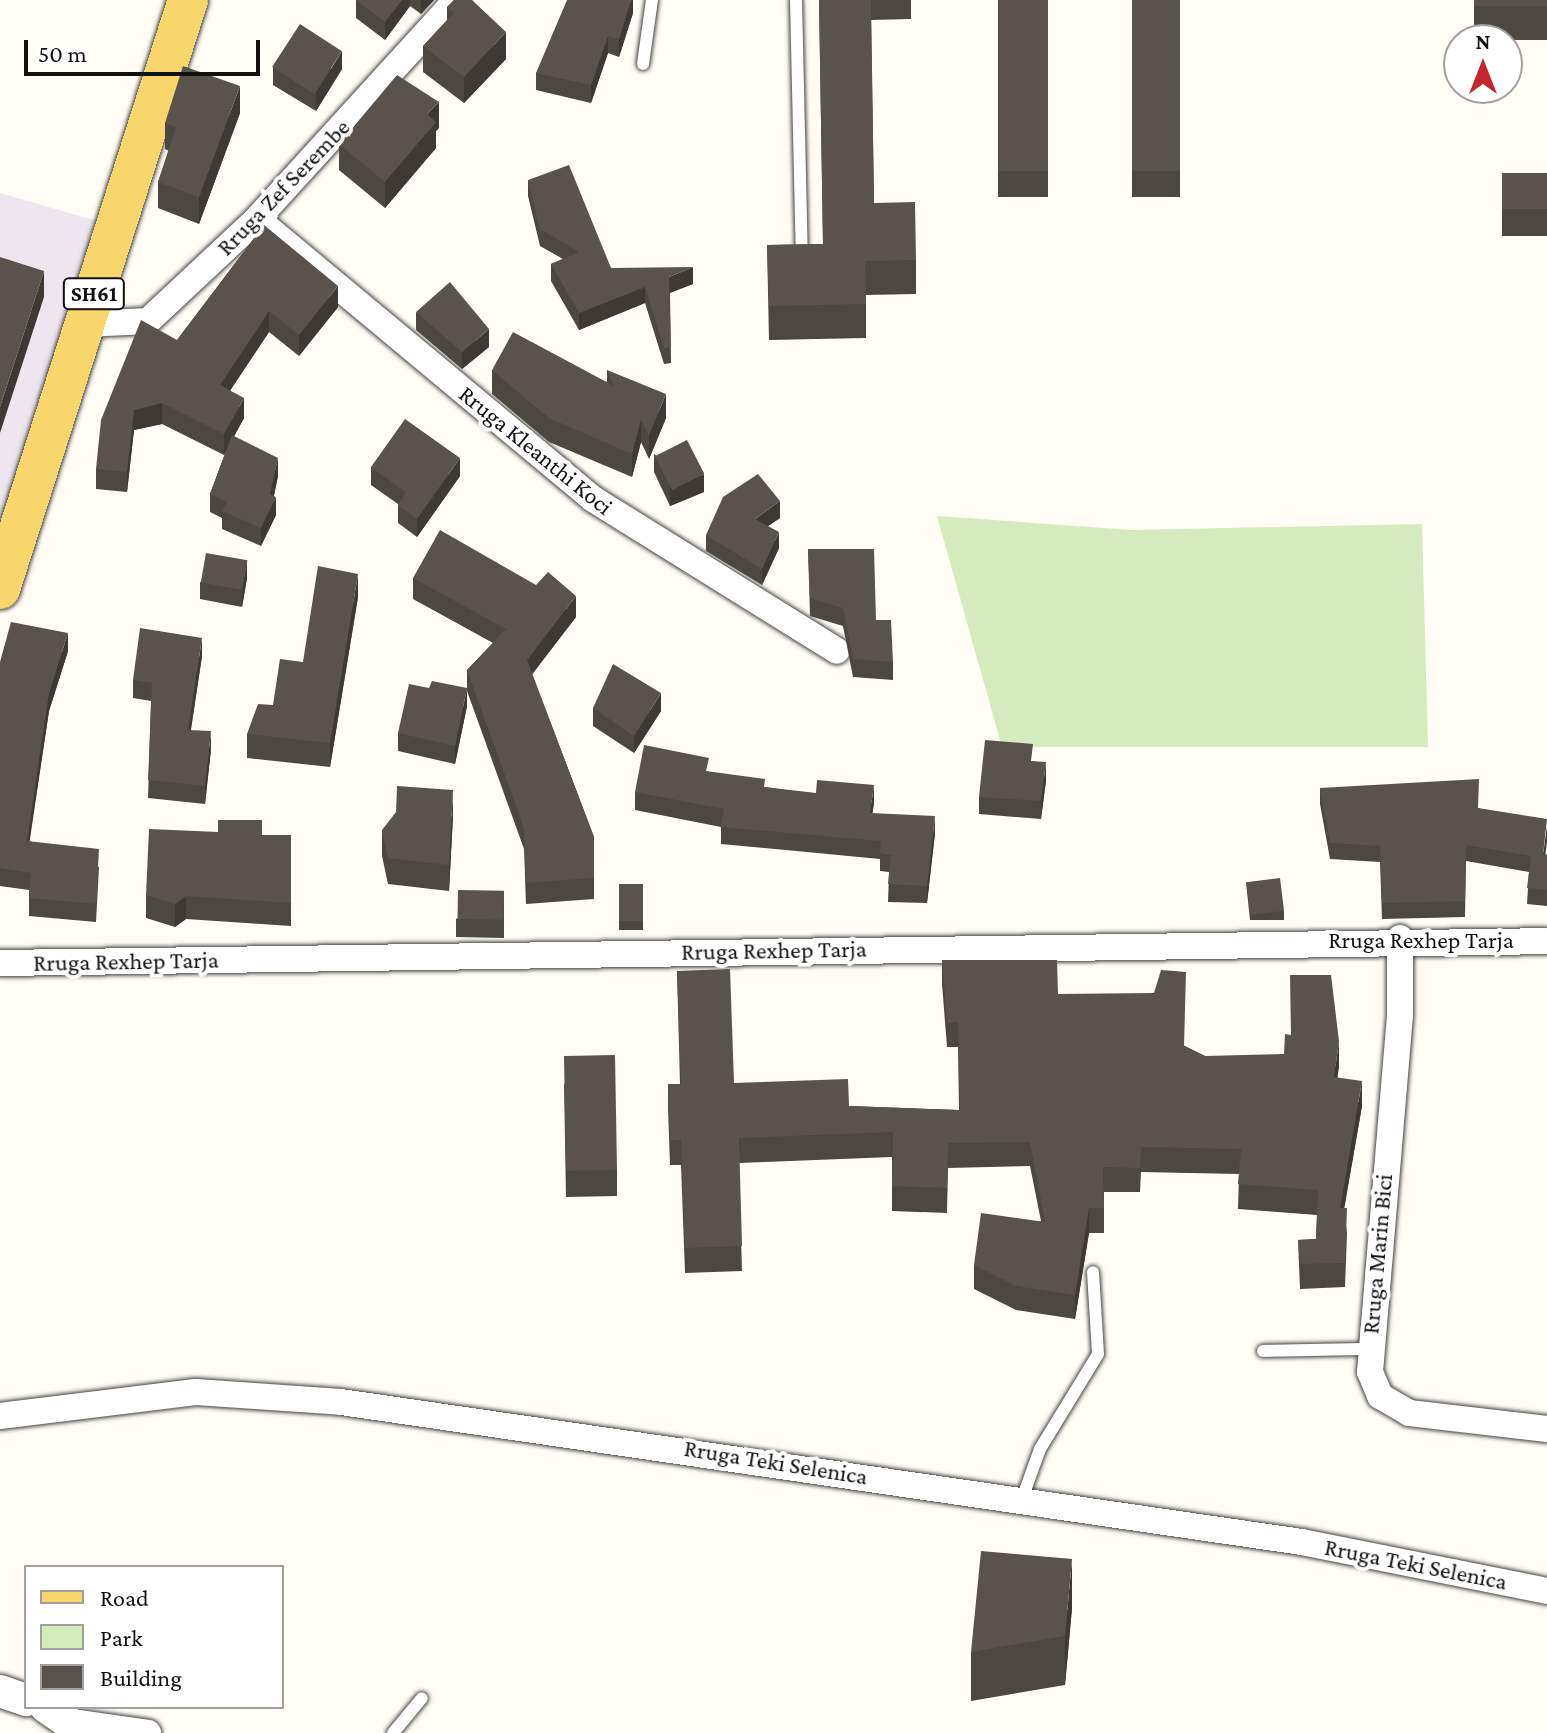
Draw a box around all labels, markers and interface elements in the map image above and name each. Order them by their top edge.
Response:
scale bar [28,24,264,74]
north arrow [1443,24,1523,104]
text: N [1476,29,1491,54]
text: 50 m [38,40,87,67]
street label: Rruga Zef Serembe [211,113,355,261]
road number: SH61 [62,276,126,312]
street label: Rruga Kleanthi Koci [453,379,619,521]
street label: Rruga Rexhep Tarja [1328,926,1514,954]
street label: Rruga Rexhep Tarja [681,934,867,966]
street label: Rruga Rexhep Tarja [33,945,219,977]
street label: Rruga Marin Bici [1356,1173,1398,1335]
street label: Rruga Teki Selenica [682,1433,870,1491]
street label: Rruga Teki Selenica [1322,1532,1510,1596]
legend [24,1565,284,1709]
text: Road [100,1584,149,1611]
text: Park [100,1624,143,1651]
text: Building [100,1664,182,1691]

